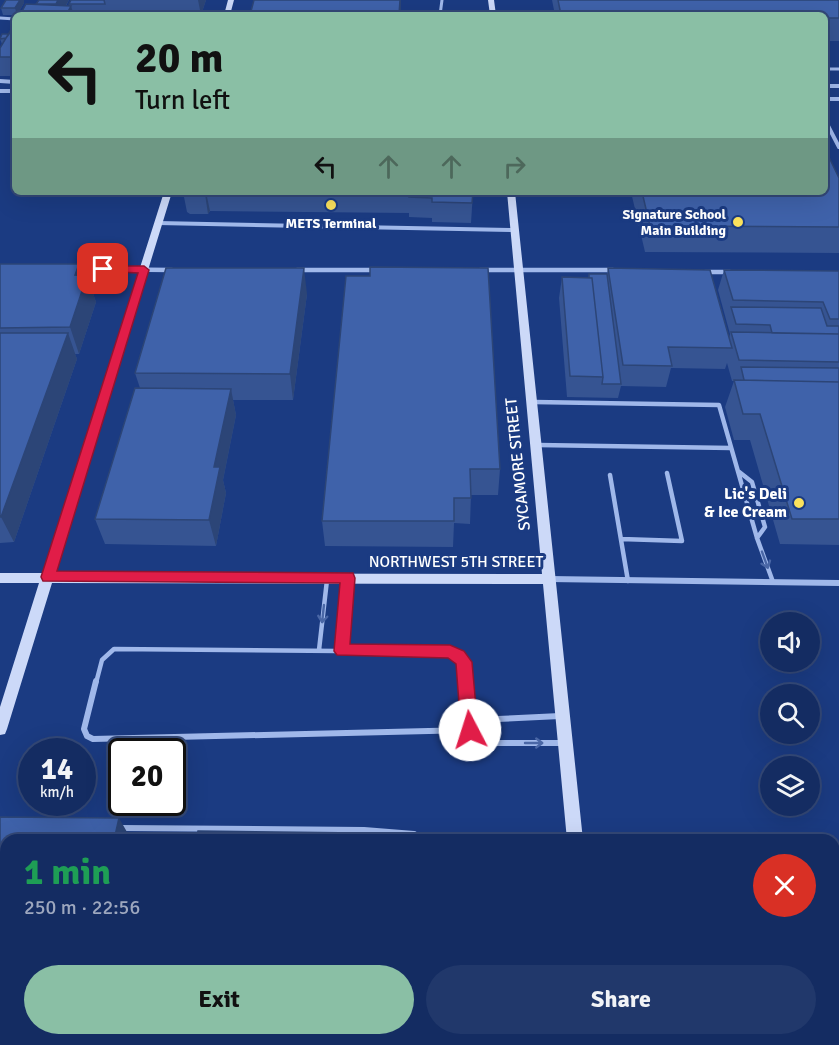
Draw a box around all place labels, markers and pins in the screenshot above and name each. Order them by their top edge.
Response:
marker: METS Terminal [324,198,338,212]
place label: Signature School Main Building [622,206,727,239]
place label: METS Terminal [286,215,377,232]
marker: Signature School Main Building [731,215,745,229]
pin [77,243,128,294]
place label: Lic's Deli & Ice Cream [704,484,787,522]
marker: Lic's Deli & Ice Cream [792,496,806,510]

